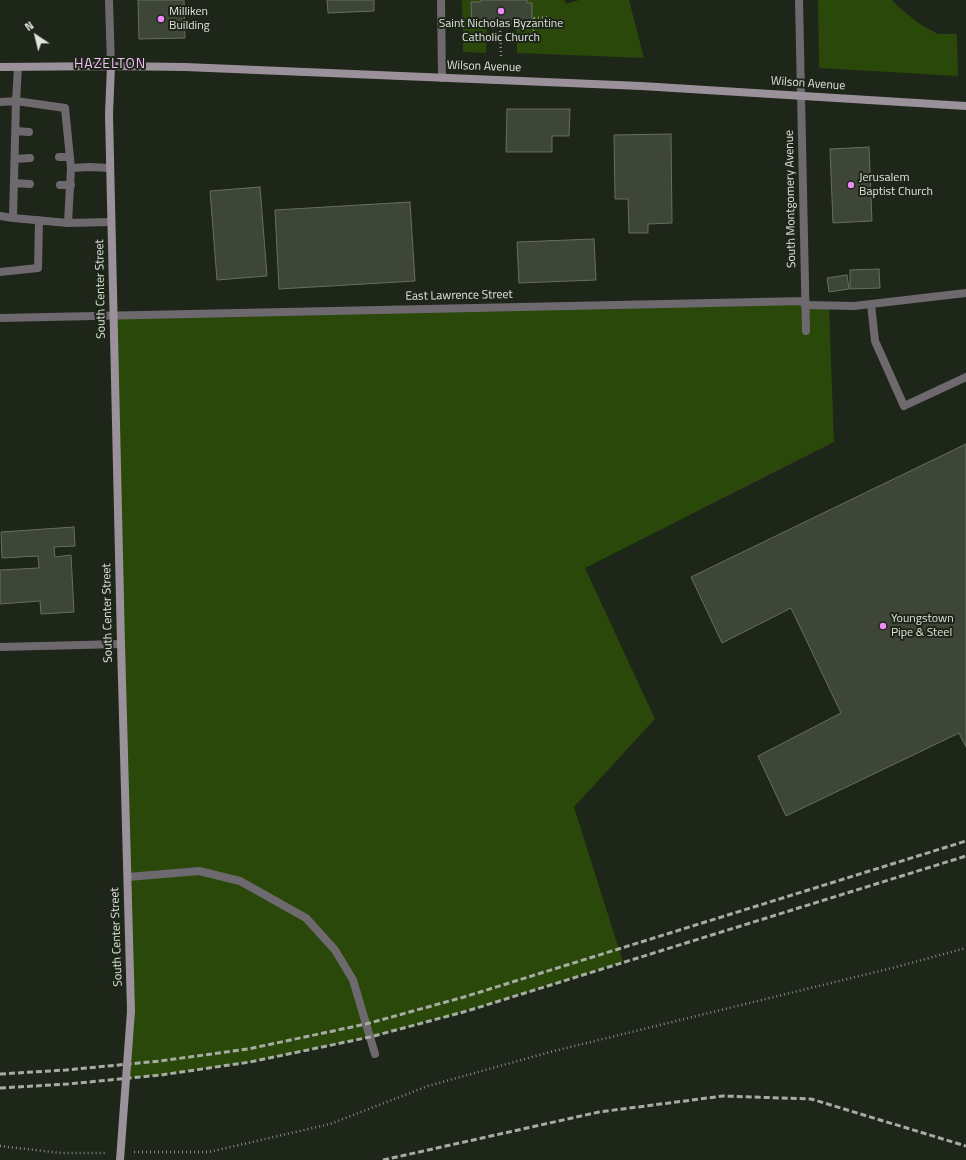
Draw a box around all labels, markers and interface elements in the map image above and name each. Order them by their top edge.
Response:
place label: Milliken Building [169,5,210,33]
marker: Saint Nicholas Byzantine Catholic Church [496,6,506,16]
marker: Milliken Building [156,14,166,24]
north arrow [16,16,56,56]
text: N [21,17,37,35]
place label: Saint Nicholas Byzantine Catholic Church [439,17,563,45]
district label: HAZELTON [74,57,146,73]
street label: Wilson Avenue [446,59,522,75]
street label: Wilson Avenue [770,74,846,94]
street label: South Montgomery Avenue [783,130,799,268]
place label: Jerusalem Baptist Church [859,171,933,199]
marker: Jerusalem Baptist Church [846,180,856,190]
street label: South Center Street [93,239,109,339]
street label: East Lawrence Street [405,288,513,304]
street label: South Center Street [100,563,116,663]
place label: Youngstown Pipe & Steel [891,612,954,640]
marker: Youngstown Pipe & Steel [878,621,888,631]
street label: South Center Street [108,887,126,987]

